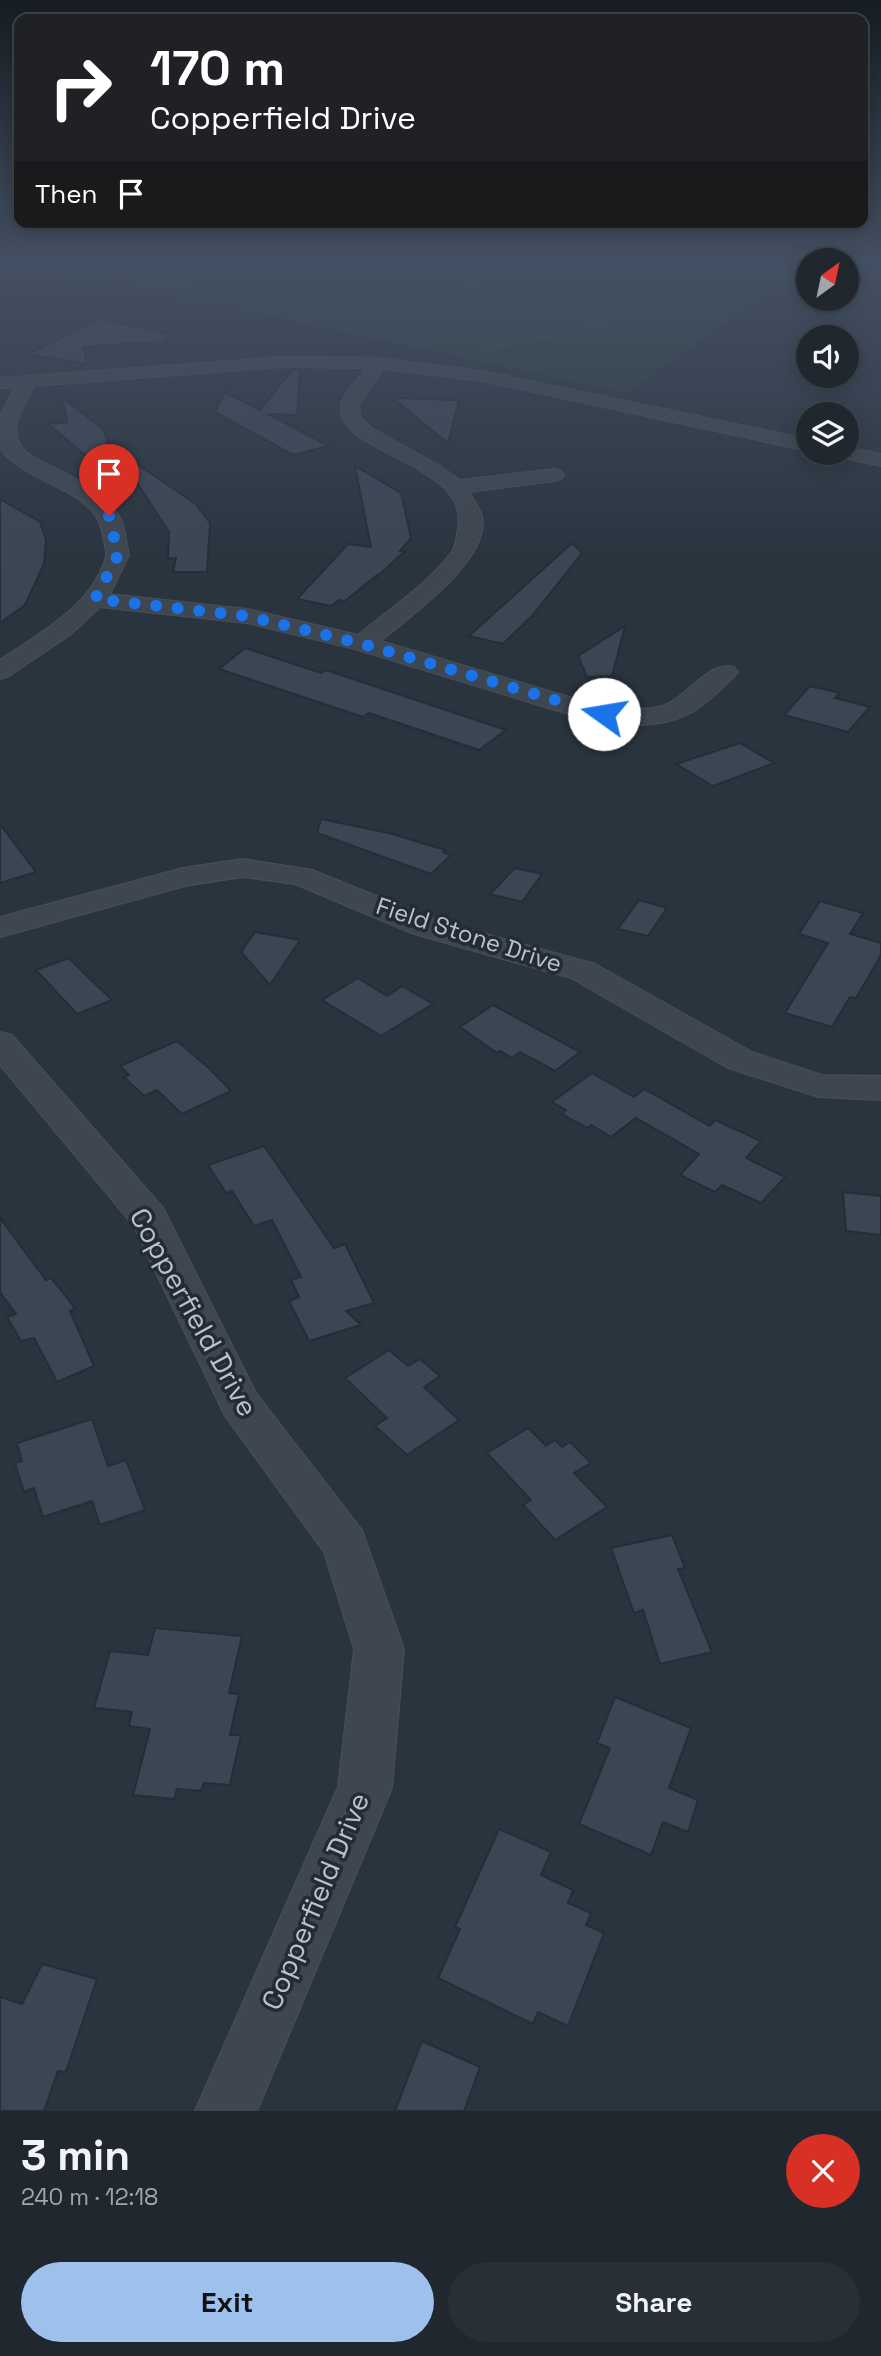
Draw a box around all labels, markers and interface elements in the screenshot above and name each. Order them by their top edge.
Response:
text: 170 m [150,37,285,99]
icon: right [35,42,126,133]
text: Copperfield Drive [150,98,416,138]
icon: arrive [112,175,150,213]
text: Then [35,177,98,211]
north arrow [796,248,859,312]
map controls [796,248,859,465]
button: sound [796,325,859,388]
button: layers [796,402,859,465]
pin [79,444,139,516]
icon: arrive [90,455,128,493]
position arrow [567,677,641,751]
street label: Field Stone Drive [372,890,566,979]
street label: Copperfield Drive [122,1201,266,1423]
street label: Copperfield Drive [253,1787,377,2015]
text: 3 min [21,2129,130,2182]
button: close [786,2134,860,2208]
text: 240 m · 12:18 [21,2182,158,2212]
button: Exit [21,2262,434,2342]
button: Share [448,2262,860,2342]

